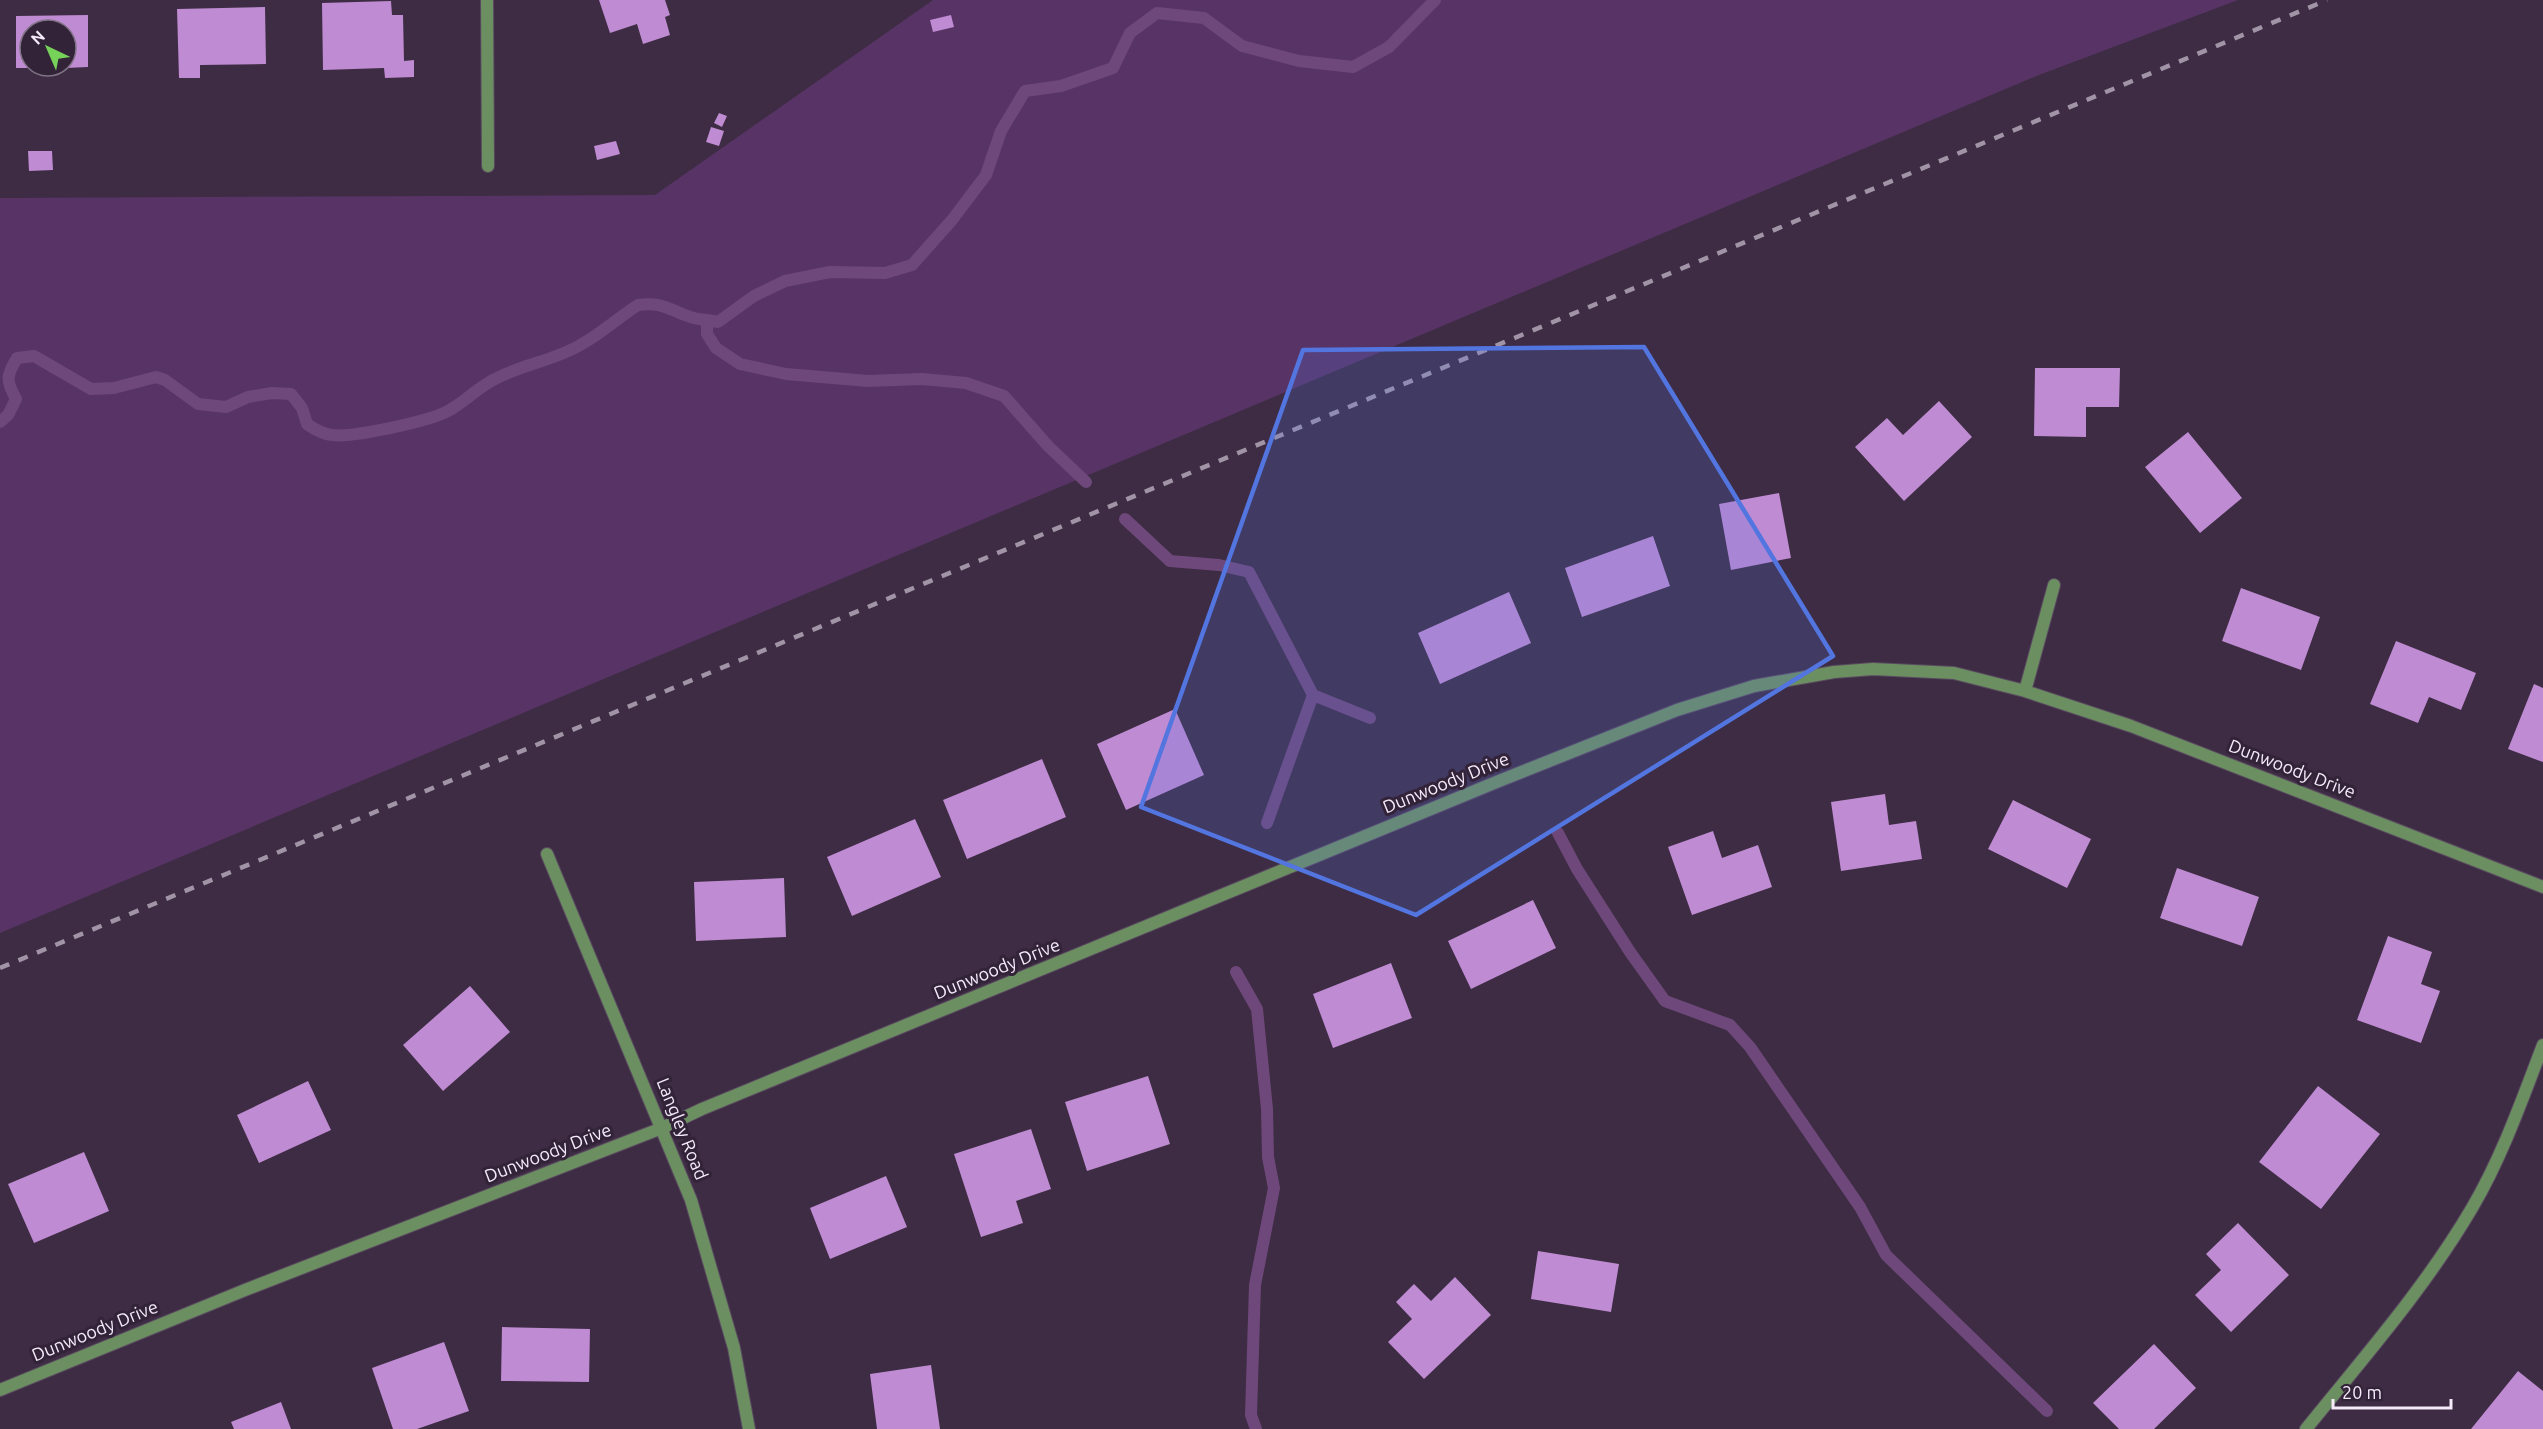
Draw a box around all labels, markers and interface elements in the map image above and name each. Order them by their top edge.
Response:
north arrow [18,18,78,78]
text: N [27,27,48,48]
street label: Dunwoody Drive [2226,735,2359,801]
street label: Dunwoody Drive [1380,748,1512,816]
street label: Dunwoody Drive [931,934,1063,1002]
street label: Langley Road [653,1075,712,1182]
street label: Dunwoody Drive [481,1119,614,1185]
street label: Dunwoody Drive [29,1296,161,1364]
scale bar [2333,1372,2452,1410]
text: 20 m [2342,1382,2382,1402]

